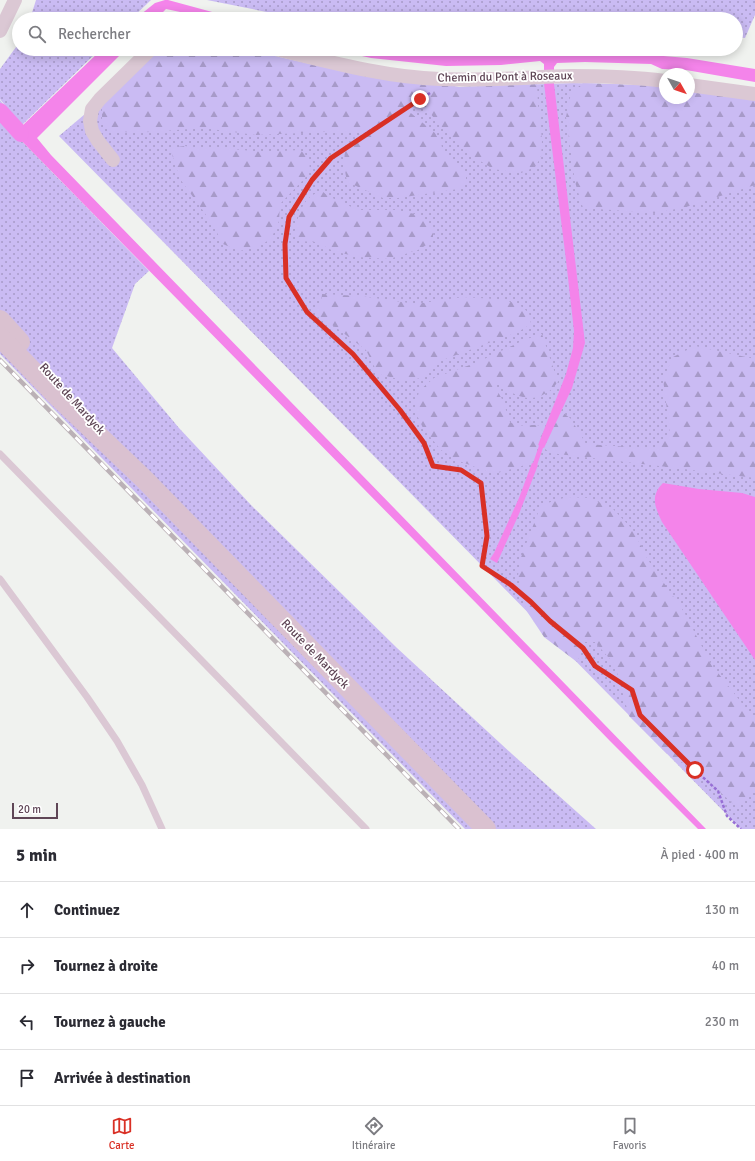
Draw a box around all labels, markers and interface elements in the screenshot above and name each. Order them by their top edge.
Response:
search box [12,12,743,56]
icon: search [26,23,48,45]
text: Rechercher [58,25,131,43]
street label: Chemin du Pont à Roseaux [437,68,573,86]
north arrow [659,68,695,104]
route end [411,90,429,108]
street label: Route de Mardyck [36,360,108,438]
street label: Route de Mardyck [278,616,352,692]
route start [686,761,704,779]
scale bar [12,801,58,820]
text: 20 m [18,803,41,816]
text: 5 min [16,845,57,866]
text: À pied · 400 m [660,847,739,863]
icon: ahead [16,899,38,921]
text: Continuez [54,901,120,919]
text: 130 m [705,902,739,918]
icon: right [16,955,38,977]
text: Tournez à droite [54,957,158,975]
text: 40 m [712,958,739,974]
icon: left [16,1011,38,1033]
text: Tournez à gauche [54,1013,166,1031]
text: 230 m [705,1014,739,1030]
icon: arrive [16,1067,38,1089]
text: Arrivée à destination [54,1069,191,1087]
tab: Carte [109,1115,134,1152]
tab: Itinéraire [352,1115,395,1152]
tab: Favoris [613,1115,646,1152]

